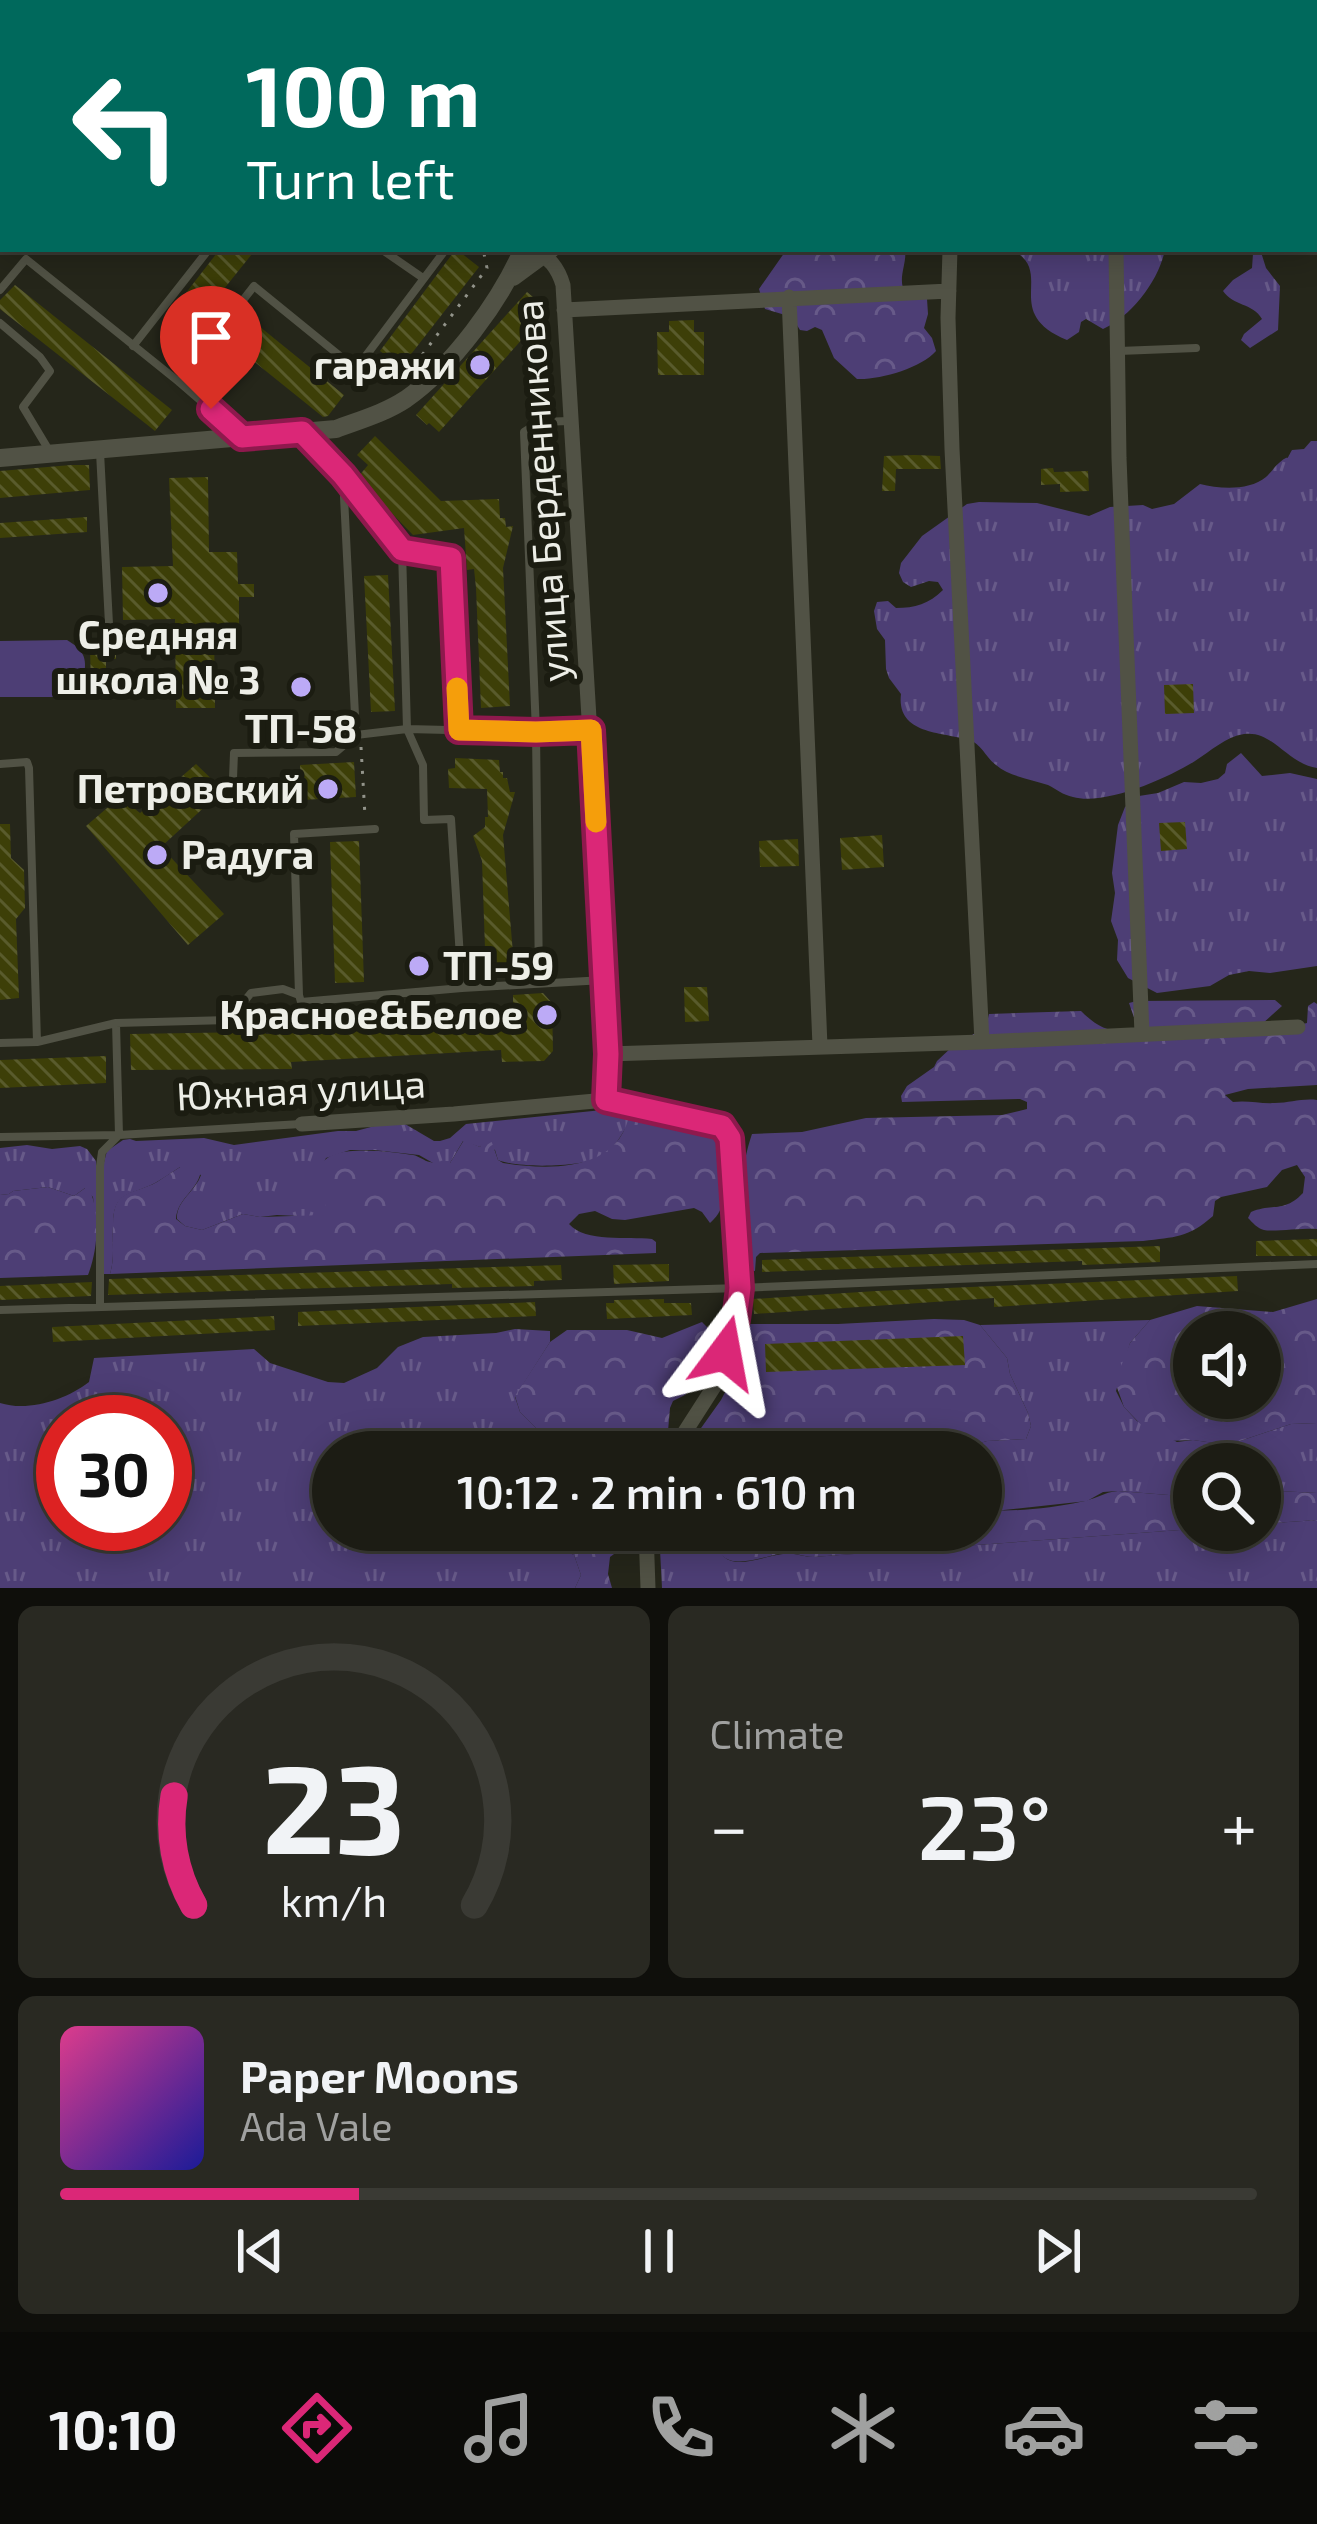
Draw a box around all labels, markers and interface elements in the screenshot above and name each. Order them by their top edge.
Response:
text: 100 m [246,43,480,144]
icon: left [48,48,204,204]
text: Turn left [246,145,455,210]
pin [160,286,262,409]
street label: улица Берденникова [504,298,578,684]
icon: arrive [178,304,244,370]
place label: гаражи [314,340,456,387]
marker: гаражи [467,352,493,378]
marker: Средняя школа № 3 [145,580,171,606]
place label: Средняя школа № 3 [56,610,260,702]
marker: ТП-58 [288,674,314,700]
place label: ТП-58 [245,704,357,751]
place label: Петровский [77,764,304,811]
marker: Петровский [315,776,341,802]
place label: Радуга [181,830,314,877]
marker: Радуга [144,842,170,868]
place label: ТП-59 [443,941,554,988]
marker: ТП-59 [406,953,432,979]
place label: Красное&Белое [219,990,523,1037]
marker: Красное&Белое [534,1002,560,1028]
street label: Южная улица [175,1058,427,1120]
position arrow [662,1290,788,1416]
map controls [1173,1311,1281,1551]
button: sound [1173,1311,1281,1419]
speed limit sign: 30 [36,1395,192,1551]
button: search [1173,1443,1281,1551]
text: 10:12 · 2 min · 610 m [457,1464,857,1518]
text: Climate [710,1710,844,1757]
text: 23 [262,1729,405,1879]
text: 23° [917,1770,1051,1878]
text: − [710,1785,748,1864]
text: + [1221,1785,1257,1864]
text: km/h [280,1874,387,1926]
text: Paper Moons [240,2048,519,2102]
text: Ada Vale [240,2102,392,2149]
icon: previous [227,2218,293,2284]
icon: pause [626,2218,692,2284]
icon: next [1025,2218,1091,2284]
icon: directions [275,2386,359,2470]
icon: music [457,2386,541,2470]
icon: phone [639,2386,723,2470]
icon: climate [821,2386,905,2470]
icon: car [1002,2386,1086,2470]
icon: filters [1184,2386,1268,2470]
text: 10:10 [49,2396,178,2461]

